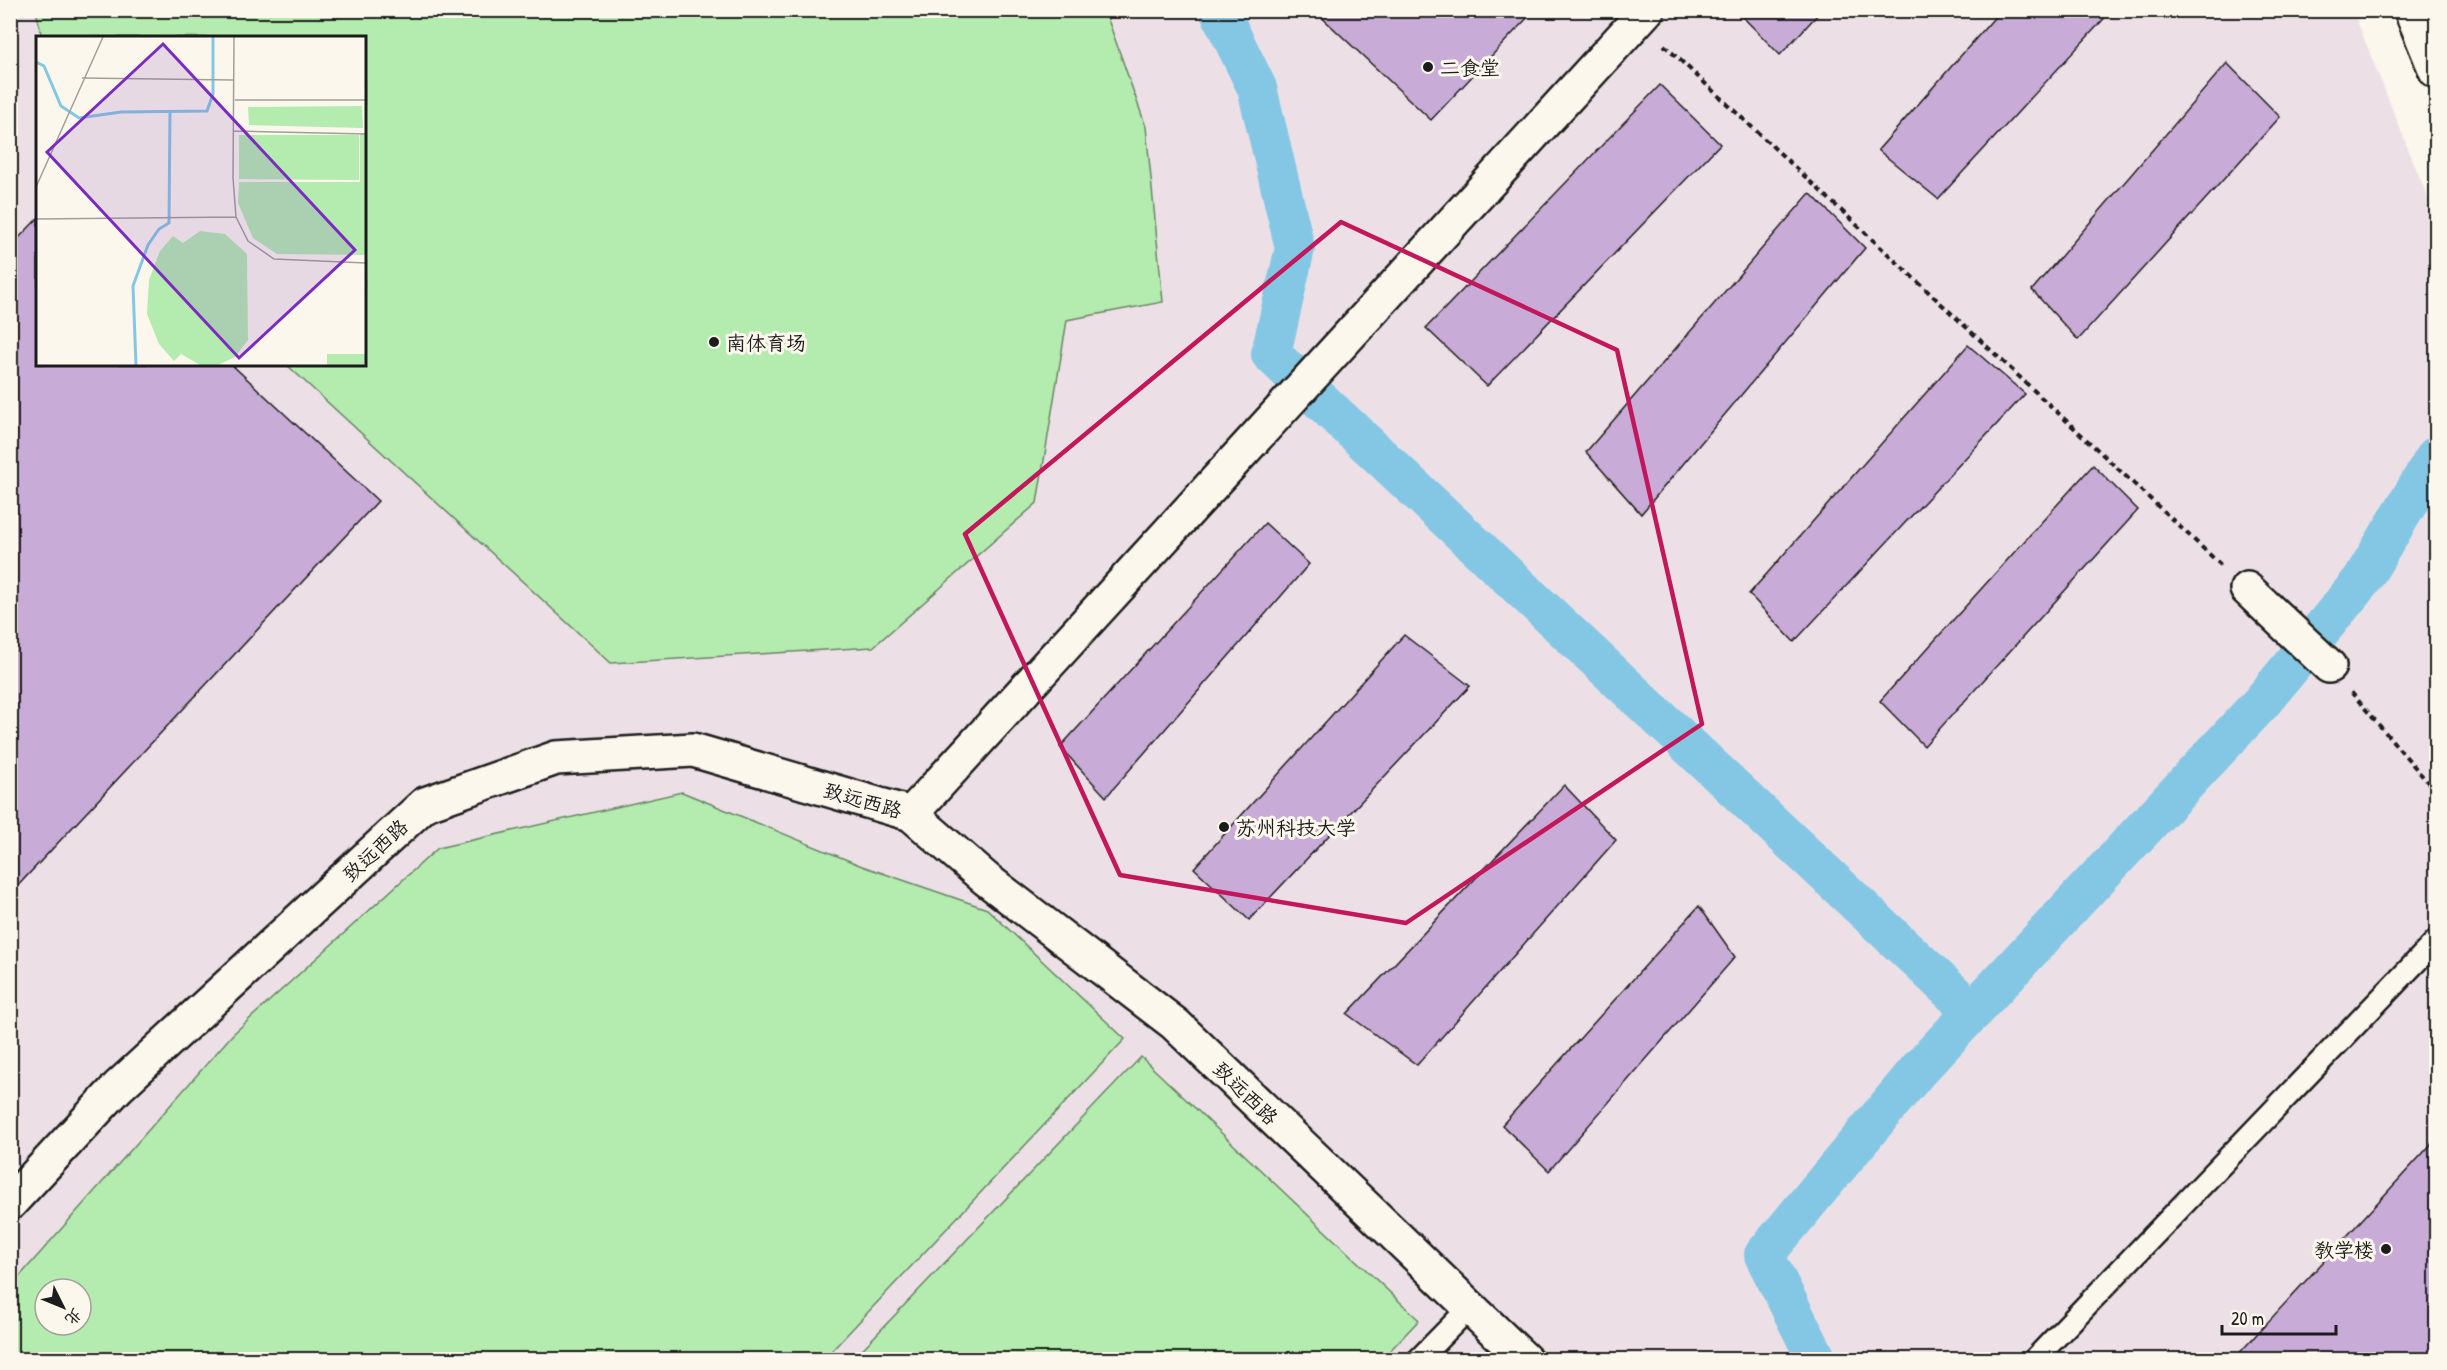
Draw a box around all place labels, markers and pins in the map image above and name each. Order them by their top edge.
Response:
place label: 二食堂 [1440,54,1500,81]
marker: 二食堂 [1421,60,1435,74]
place label: 南体育场 [726,329,806,356]
marker: 南体育场 [707,335,721,349]
place label: 苏州科技大学 [1236,814,1356,841]
marker: 苏州科技大学 [1217,820,1231,834]
place label: 教学楼 [2314,1236,2374,1263]
marker: 教学楼 [2379,1242,2393,1256]

